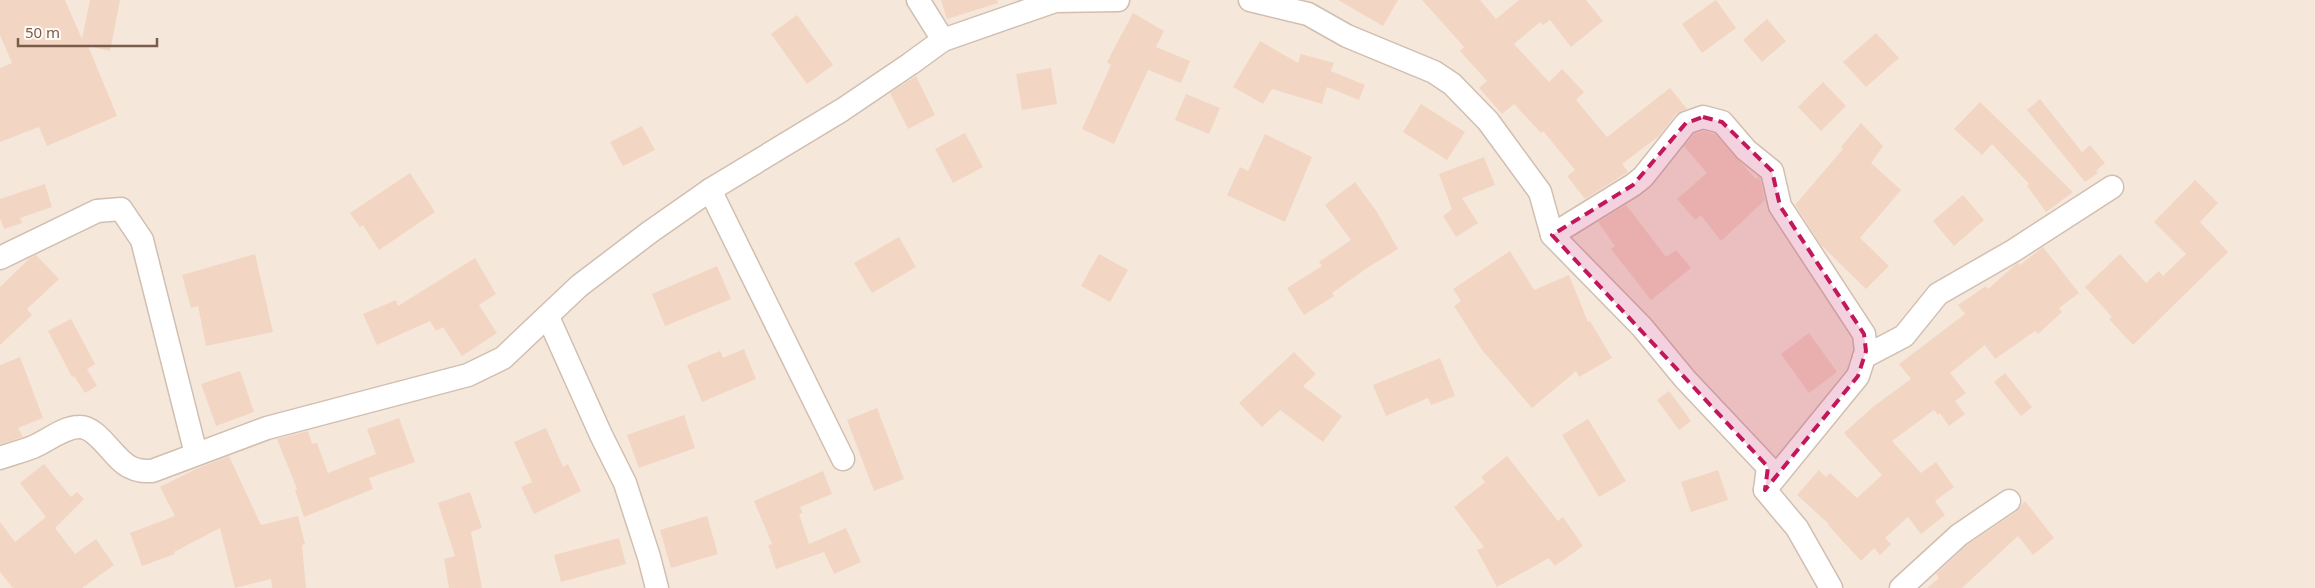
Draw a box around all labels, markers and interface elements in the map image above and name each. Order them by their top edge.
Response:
scale bar [18,15,156,47]
text: 50 m [25,22,60,42]

